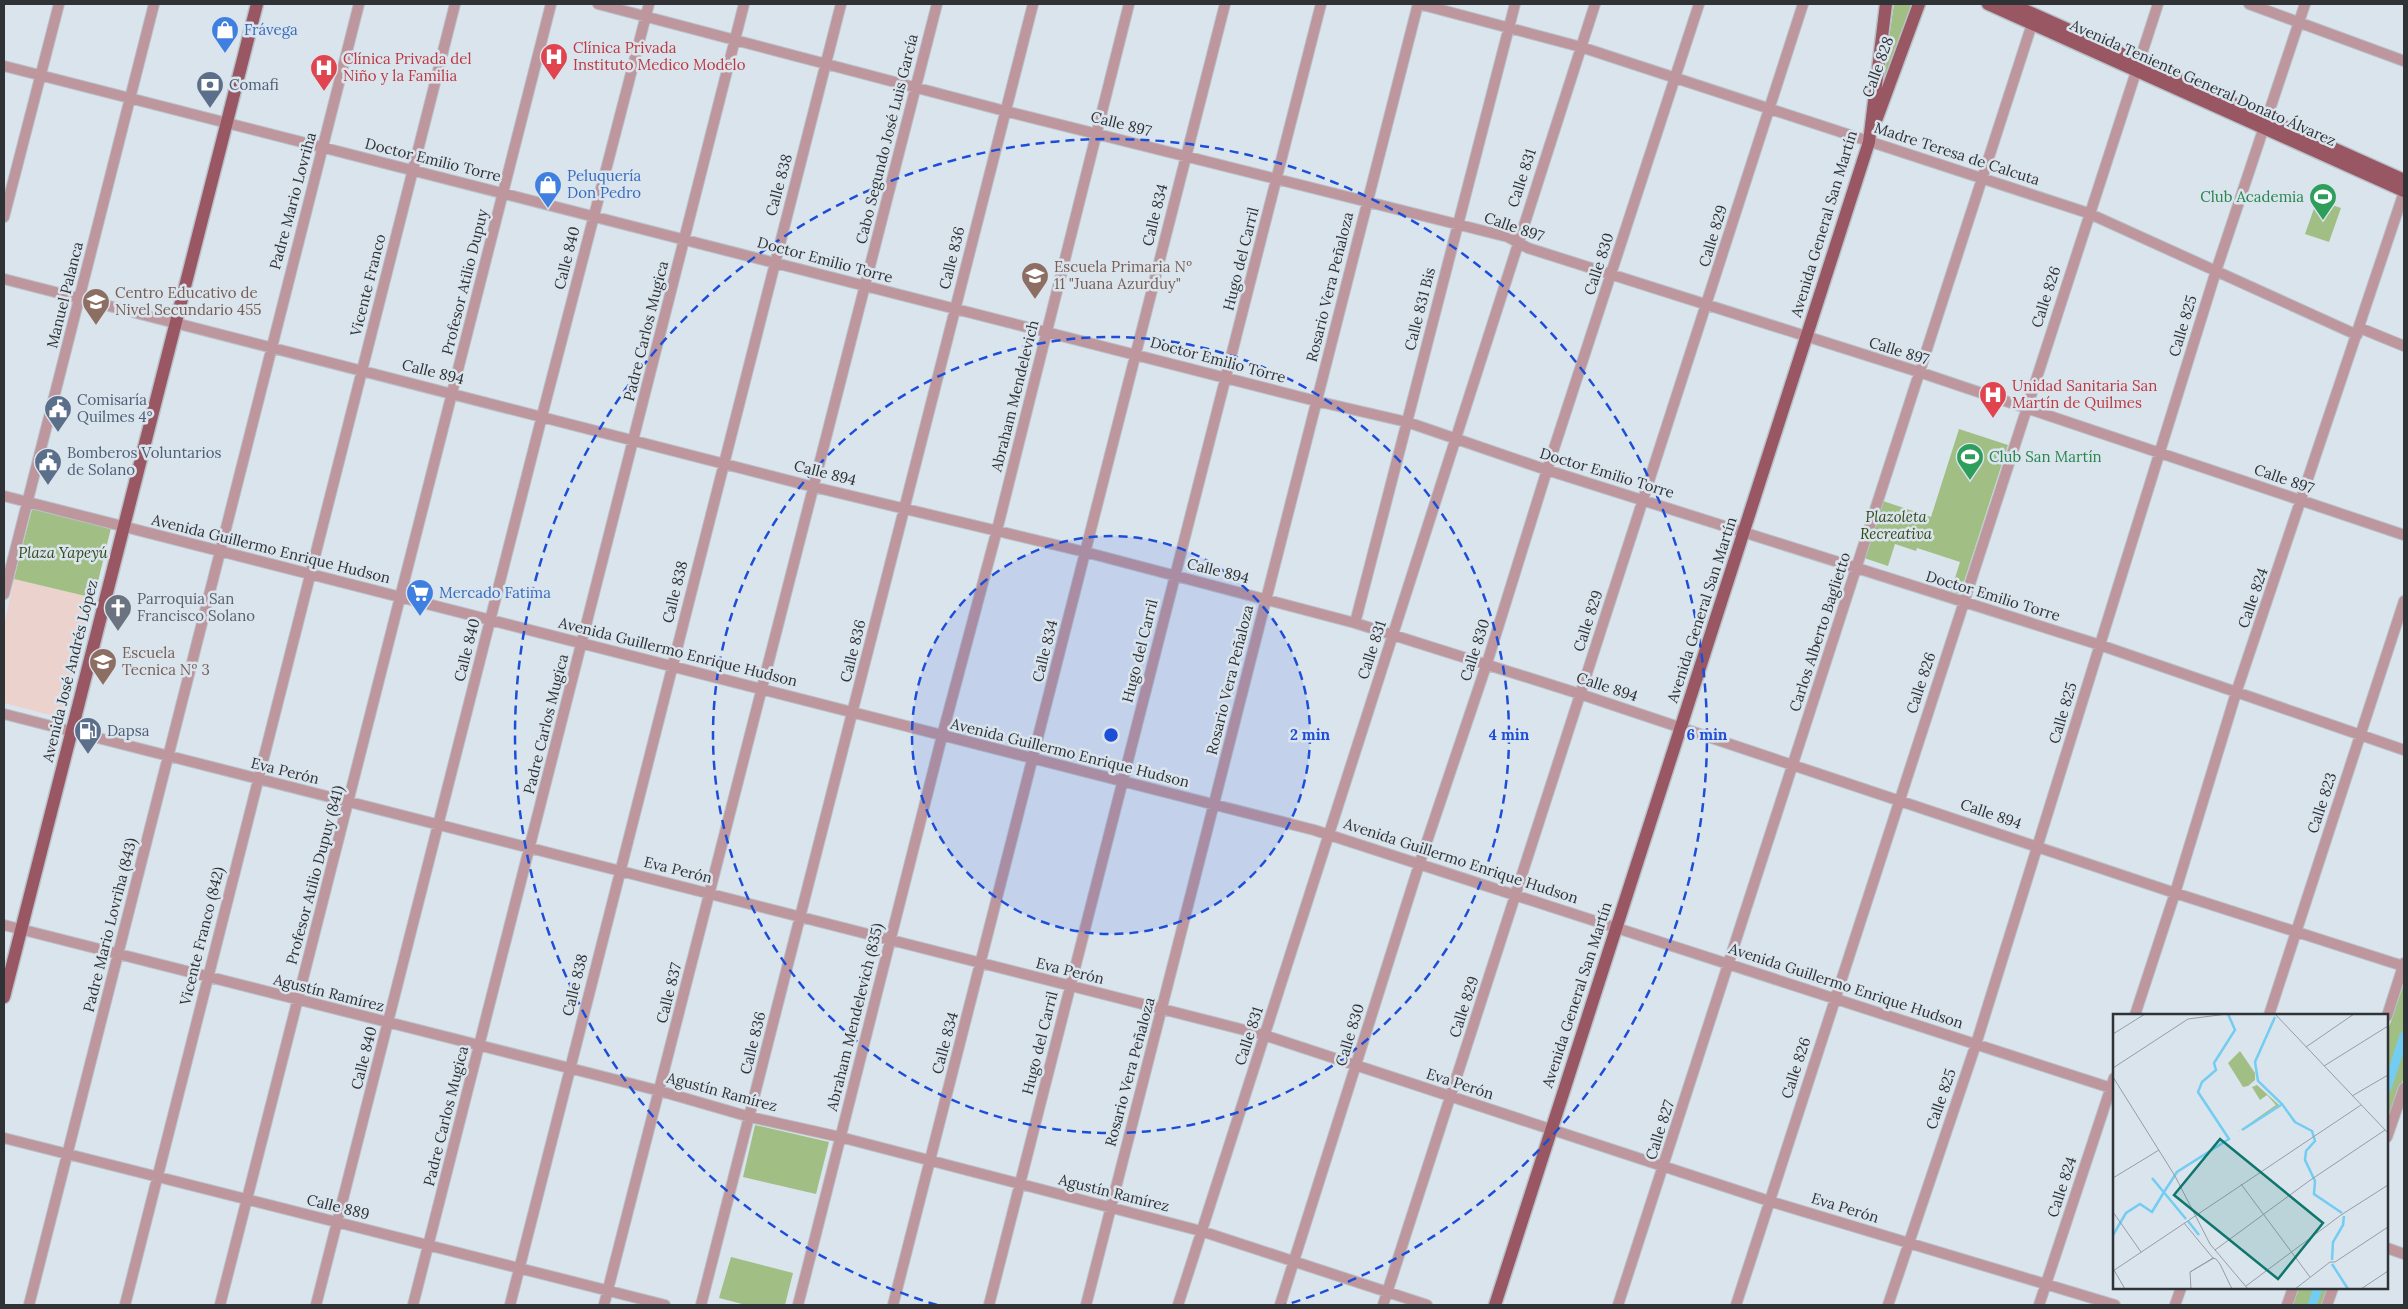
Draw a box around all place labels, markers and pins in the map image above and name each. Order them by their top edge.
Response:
shop icon: Frávega [210,15,240,54]
place label: Frávega [244,20,298,39]
place label: Clínica Privada Instituto Medico Modelo [573,38,746,74]
hospital icon: Clínica Privada Instituto Medico Modelo [539,42,569,81]
place label: Clínica Privada del Niño y la Familia [343,49,472,85]
hospital icon: Clínica Privada del Niño y la Familia [309,53,339,92]
bank icon: Comafi [195,70,225,109]
place label: Comafi [229,75,279,94]
place label: Peluquería Don Pedro [567,166,642,202]
shop icon: Peluquería Don Pedro [533,170,563,209]
sports icon: Club Academia [2308,182,2338,221]
place label: Club Academia [2200,187,2304,206]
place label: Escuela Primaria Nº 11 "Juana Azurduy" [1054,257,1192,293]
school or university icon: Escuela Primaria Nº 11 "Juana Azurduy" [1020,261,1050,300]
place label: Centro Educativo de Nivel Secundario 455 [115,283,262,319]
school or university icon: Centro Educativo de Nivel Secundario 455 [81,287,111,326]
place label: Unidad Sanitaria San Martín de Quilmes [2012,376,2157,412]
hospital icon: Unidad Sanitaria San Martín de Quilmes [1978,380,2008,419]
place label: Comisaría Quilmes 4° [77,390,153,426]
public building icon: Comisaría Quilmes 4° [43,394,73,433]
sports icon: Club San Martín [1955,442,1985,481]
place label: Bomberos Voluntarios de Solano [67,443,221,479]
public building icon: Bomberos Voluntarios de Solano [33,447,63,486]
place label: Club San Martín [1989,447,2102,466]
supermarket icon: Mercado Fatima [405,578,435,617]
place label: Mercado Fatima [439,583,551,602]
place label: Parroquia San Francisco Solano [137,589,255,625]
church icon: Parroquia San Francisco Solano [103,593,133,632]
place label: Escuela Tecnica Nº 3 [122,643,210,679]
school or university icon: Escuela Tecnica Nº 3 [88,647,118,686]
fuel station icon: Dapsa [73,716,103,755]
place label: Dapsa [107,721,150,740]
centre of rings [1102,726,1120,744]

